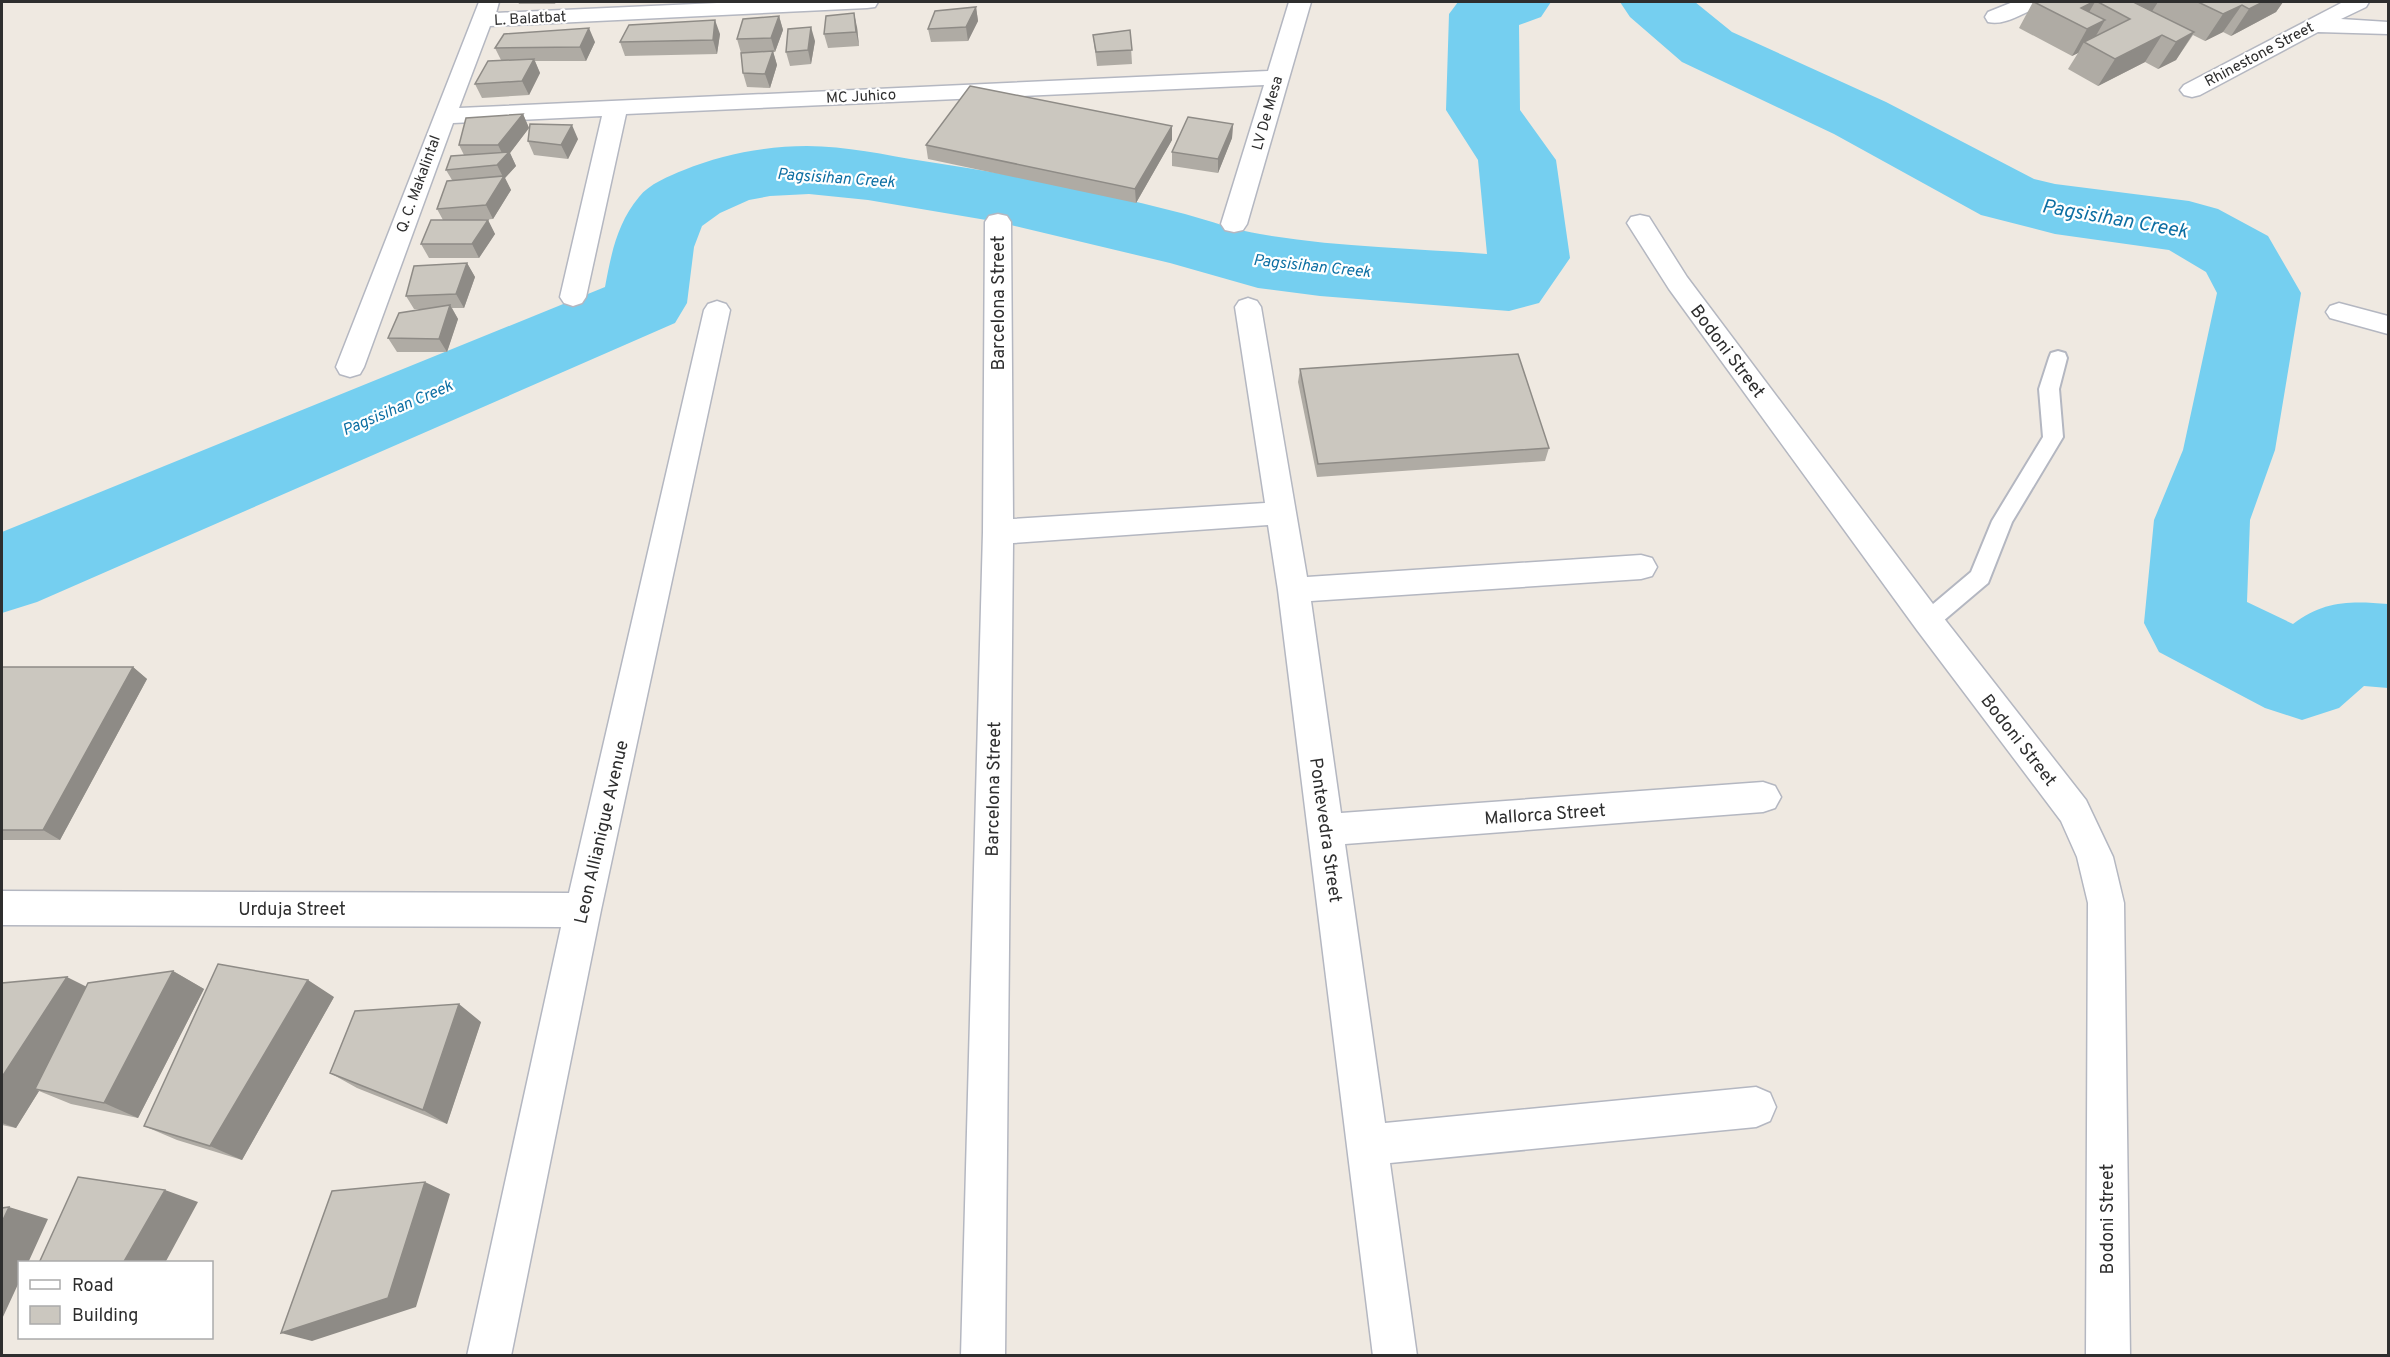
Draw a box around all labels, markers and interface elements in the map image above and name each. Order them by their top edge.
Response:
street label: L. Balatbat [494,8,567,31]
street label: Rhinestone Street [2202,19,2318,92]
street label: LV De Mesa [1249,74,1288,153]
street label: MC Juhico [826,86,897,109]
street label: Q. C. Makalintal [393,133,446,236]
water label: Pagsisihan Creek [776,165,896,193]
water label: Pagsisihan Creek [2040,194,2191,246]
street label: Barcelona Street [988,235,1011,371]
water label: Pagsisihan Creek [1252,251,1373,283]
street label: Bodoni Street [1684,301,1769,403]
water label: Pagsisihan Creek [339,376,457,441]
street label: Bodoni Street [1975,690,2061,792]
street label: Barcelona Street [982,721,1007,857]
street label: Leon Allianigue Avenue [570,738,635,926]
street label: Pontevedra Street [1303,756,1346,904]
street label: Mallorca Street [1484,800,1606,831]
street label: Urduja Street [238,899,346,922]
street label: Bodoni Street [2097,1164,2120,1274]
legend [18,1261,213,1339]
text: Road [72,1275,114,1298]
text: Building [72,1305,138,1328]

